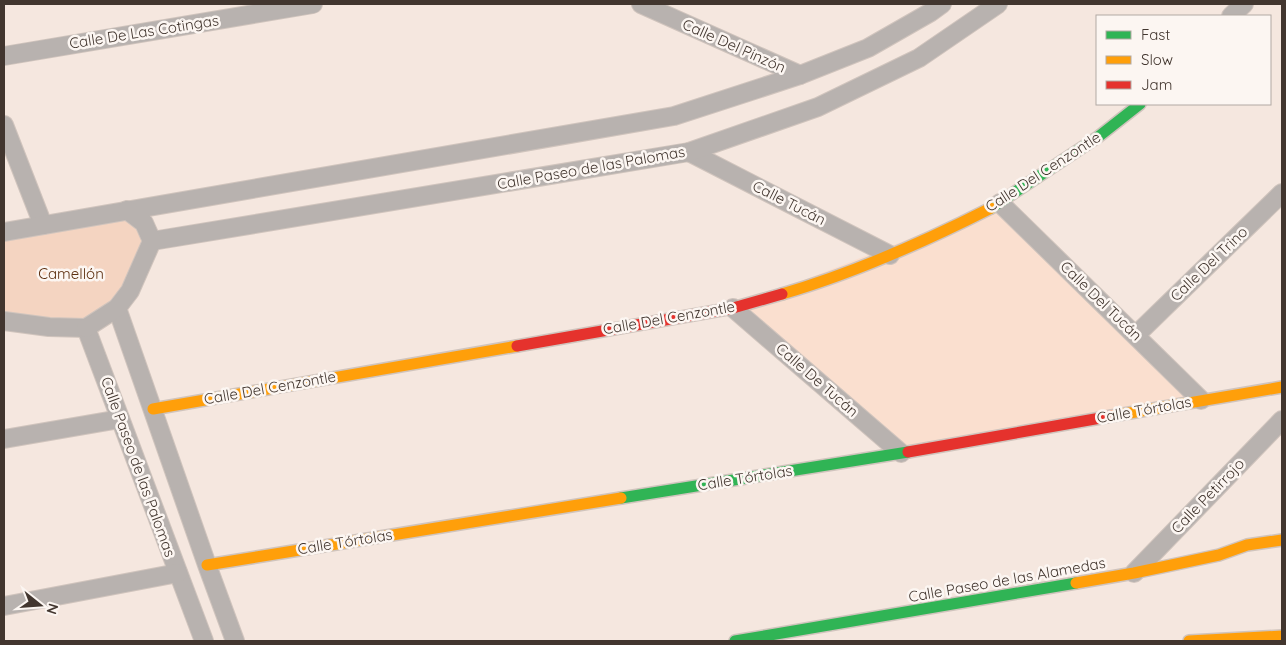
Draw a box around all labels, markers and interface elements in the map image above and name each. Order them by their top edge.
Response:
street label: Calle De Las Cotingas [68,10,220,53]
street label: Calle Del Pinzón [680,14,789,77]
legend [1096,15,1271,105]
text: Fast [1141,25,1170,44]
text: Slow [1141,50,1173,69]
text: Jam [1141,75,1172,94]
street label: Calle Del Cenzontle [981,127,1104,216]
street label: Calle Paseo de las Palomas [496,142,686,193]
street label: Calle Tucán [749,176,829,229]
street label: Calle Del Trino [1166,222,1251,305]
street label: Calle Del Tucán [1056,257,1146,344]
park label: Camellón [38,264,104,283]
street label: Calle Del Cenzontle [601,297,736,338]
street label: Calle De Tucán [772,339,862,421]
street label: Calle Del Cenzontle [202,367,337,408]
street label: Calle Paseo de las Palomas [97,374,180,559]
street label: Calle Tórtolas [1095,392,1193,427]
street label: Calle Petirrojo [1167,454,1248,537]
street label: Calle Tórtolas [696,461,794,494]
street label: Calle Tórtolas [296,525,394,558]
street label: Calle Paseo de las Alamedas [907,553,1107,606]
north arrow [15,580,65,630]
text: N [42,601,63,616]

